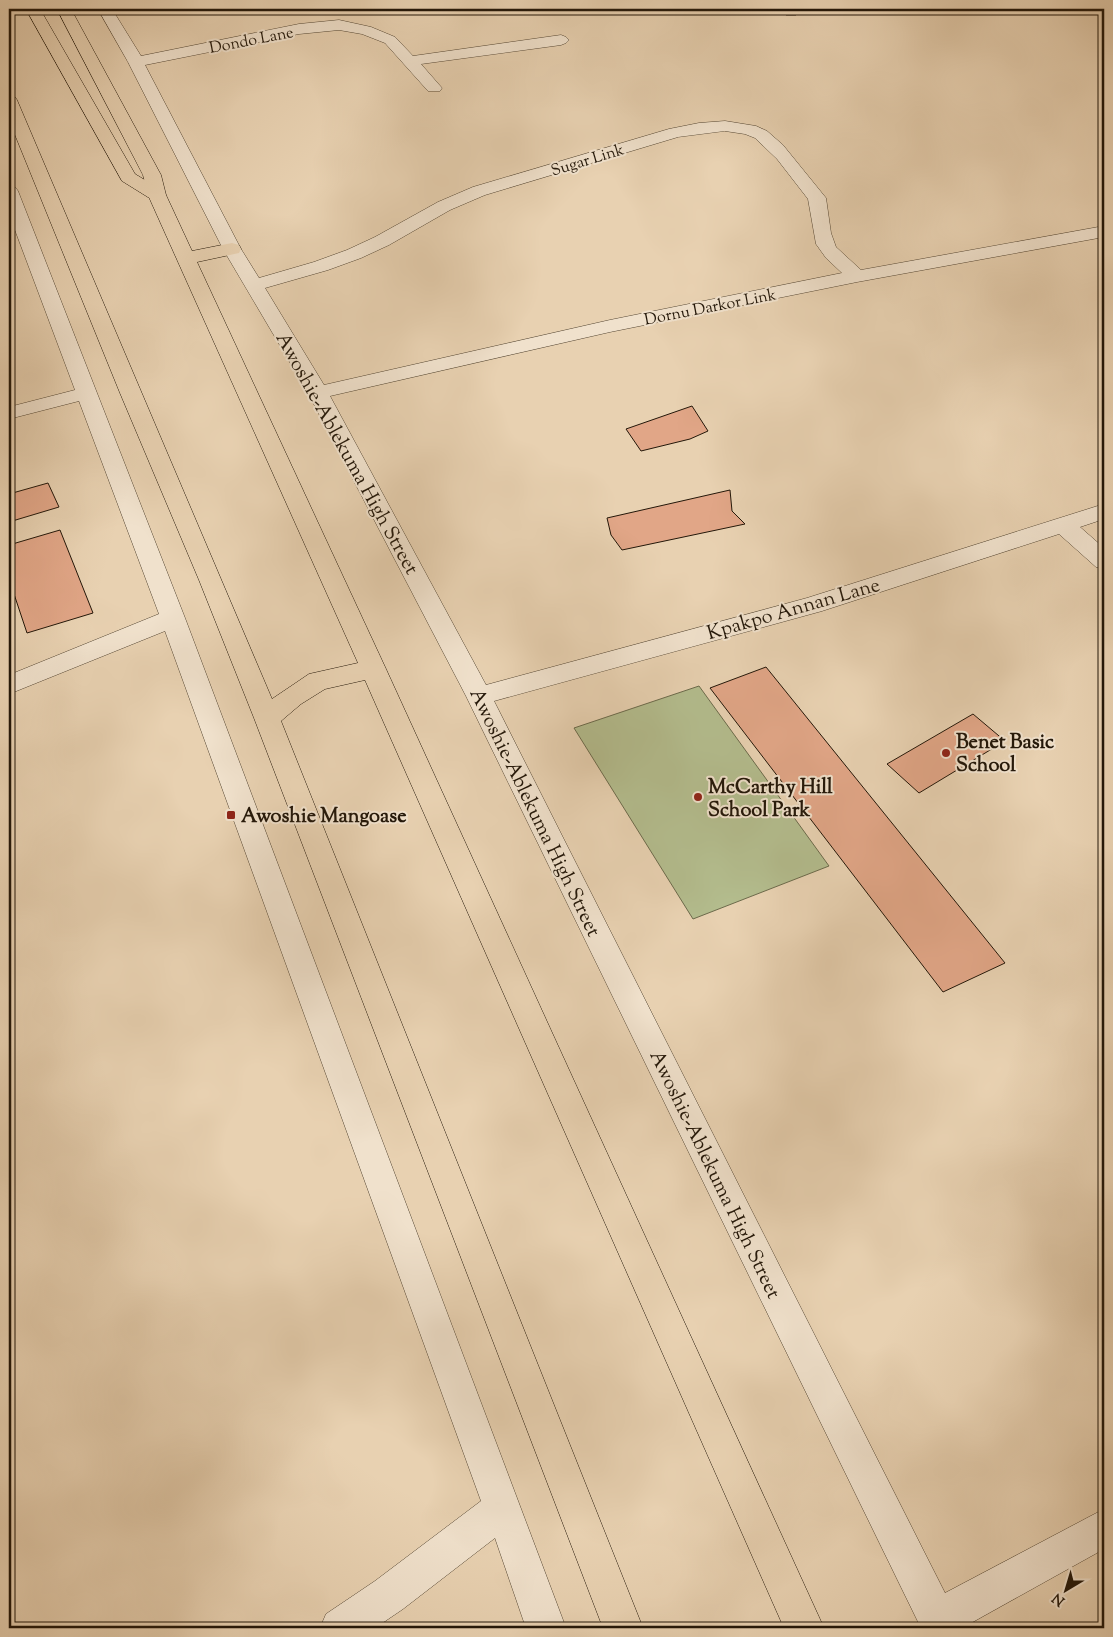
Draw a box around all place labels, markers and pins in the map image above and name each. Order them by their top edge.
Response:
place label: Benet Basic School [956,729,1054,781]
marker: Benet Basic School [940,747,952,759]
place label: McCarthy Hill School Park [708,774,833,826]
marker: McCarthy Hill School Park [692,791,704,803]
place label: Awoshie Mangoase [241,803,406,832]
marker: Awoshie Mangoase [225,809,237,821]

